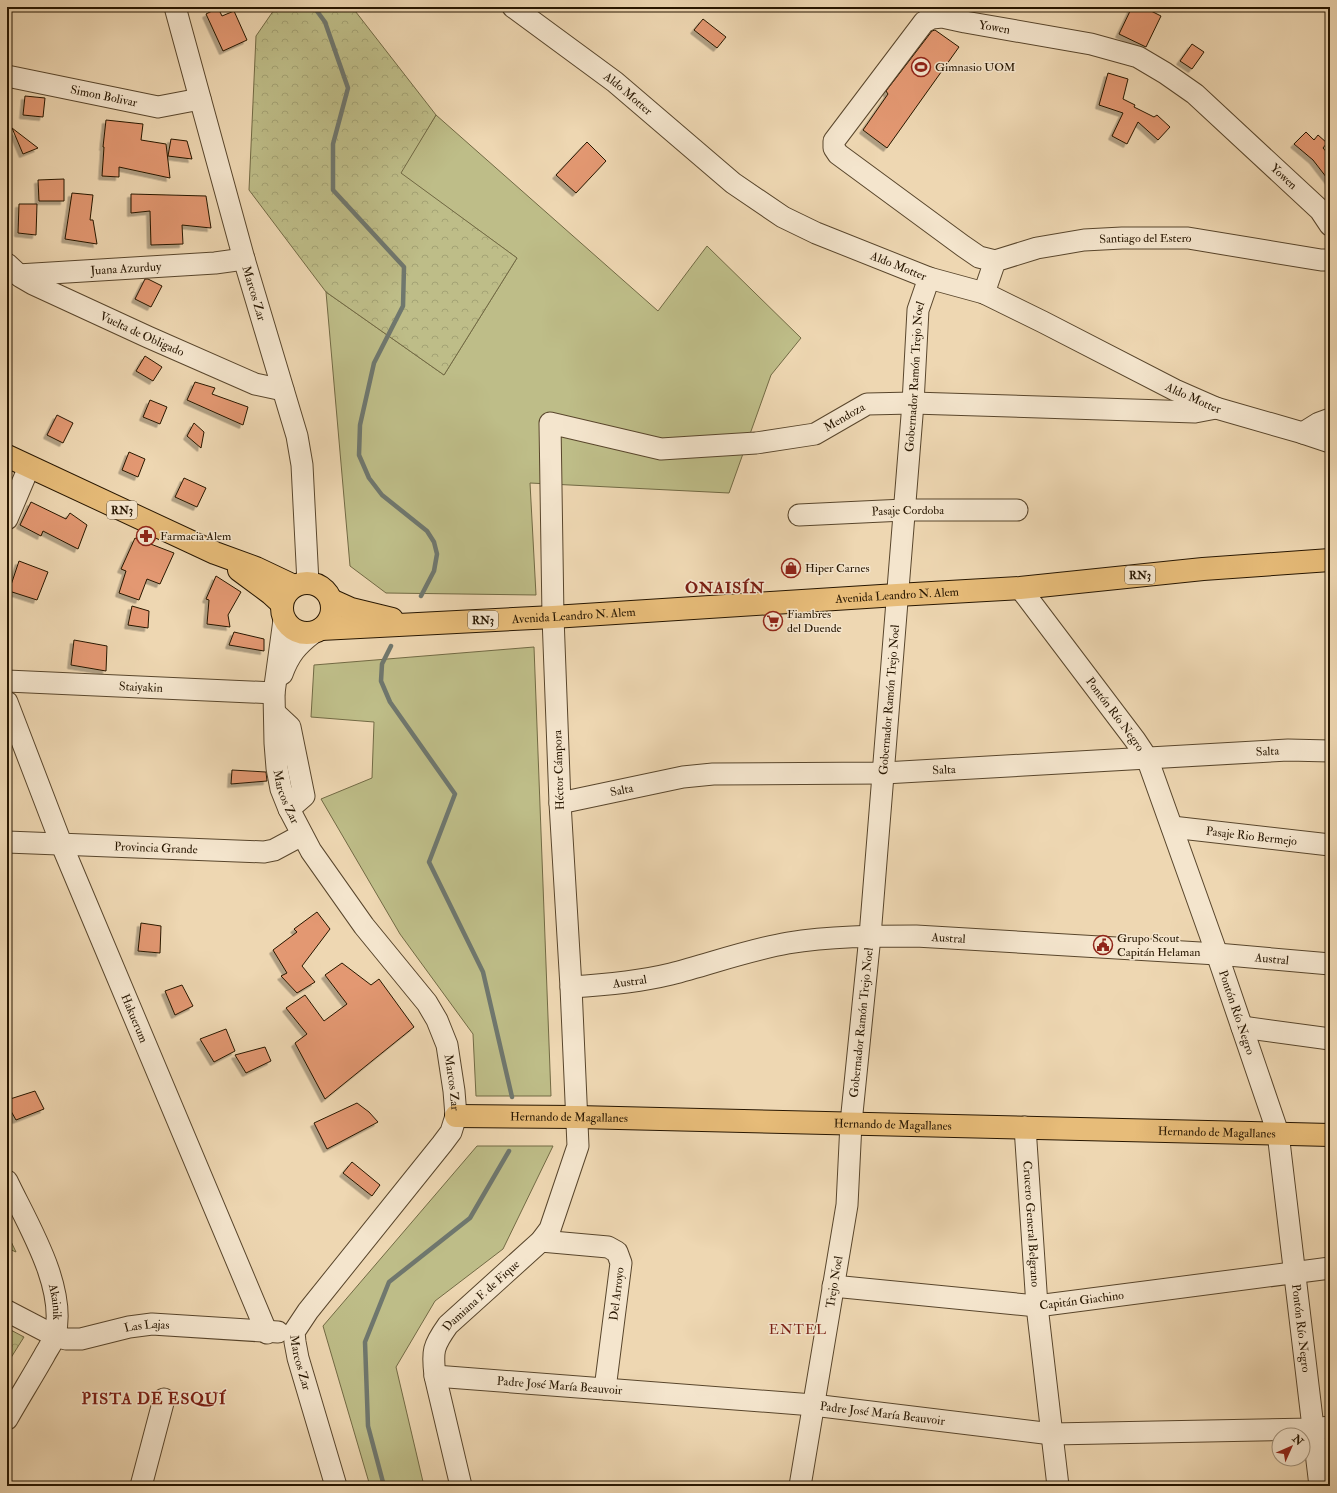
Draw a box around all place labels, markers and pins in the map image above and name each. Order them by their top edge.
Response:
sports icon: Gimnasio UOM [910,56,932,78]
place label: Gimnasio UOM [935,60,1016,75]
pharmacy icon: Farmacia Alem [135,525,157,547]
place label: Farmacia Alem [160,529,232,544]
shop icon: Hiper Carnes [780,557,802,579]
place label: Hiper Carnes [805,561,870,576]
place label: Fiambres del Duende [787,607,842,636]
supermarket icon: Fiambres del Duende [762,610,784,632]
place label: Grupo Scout Capitán Helaman [1117,931,1201,960]
public building icon: Grupo Scout Capitán Helaman [1092,934,1114,956]

